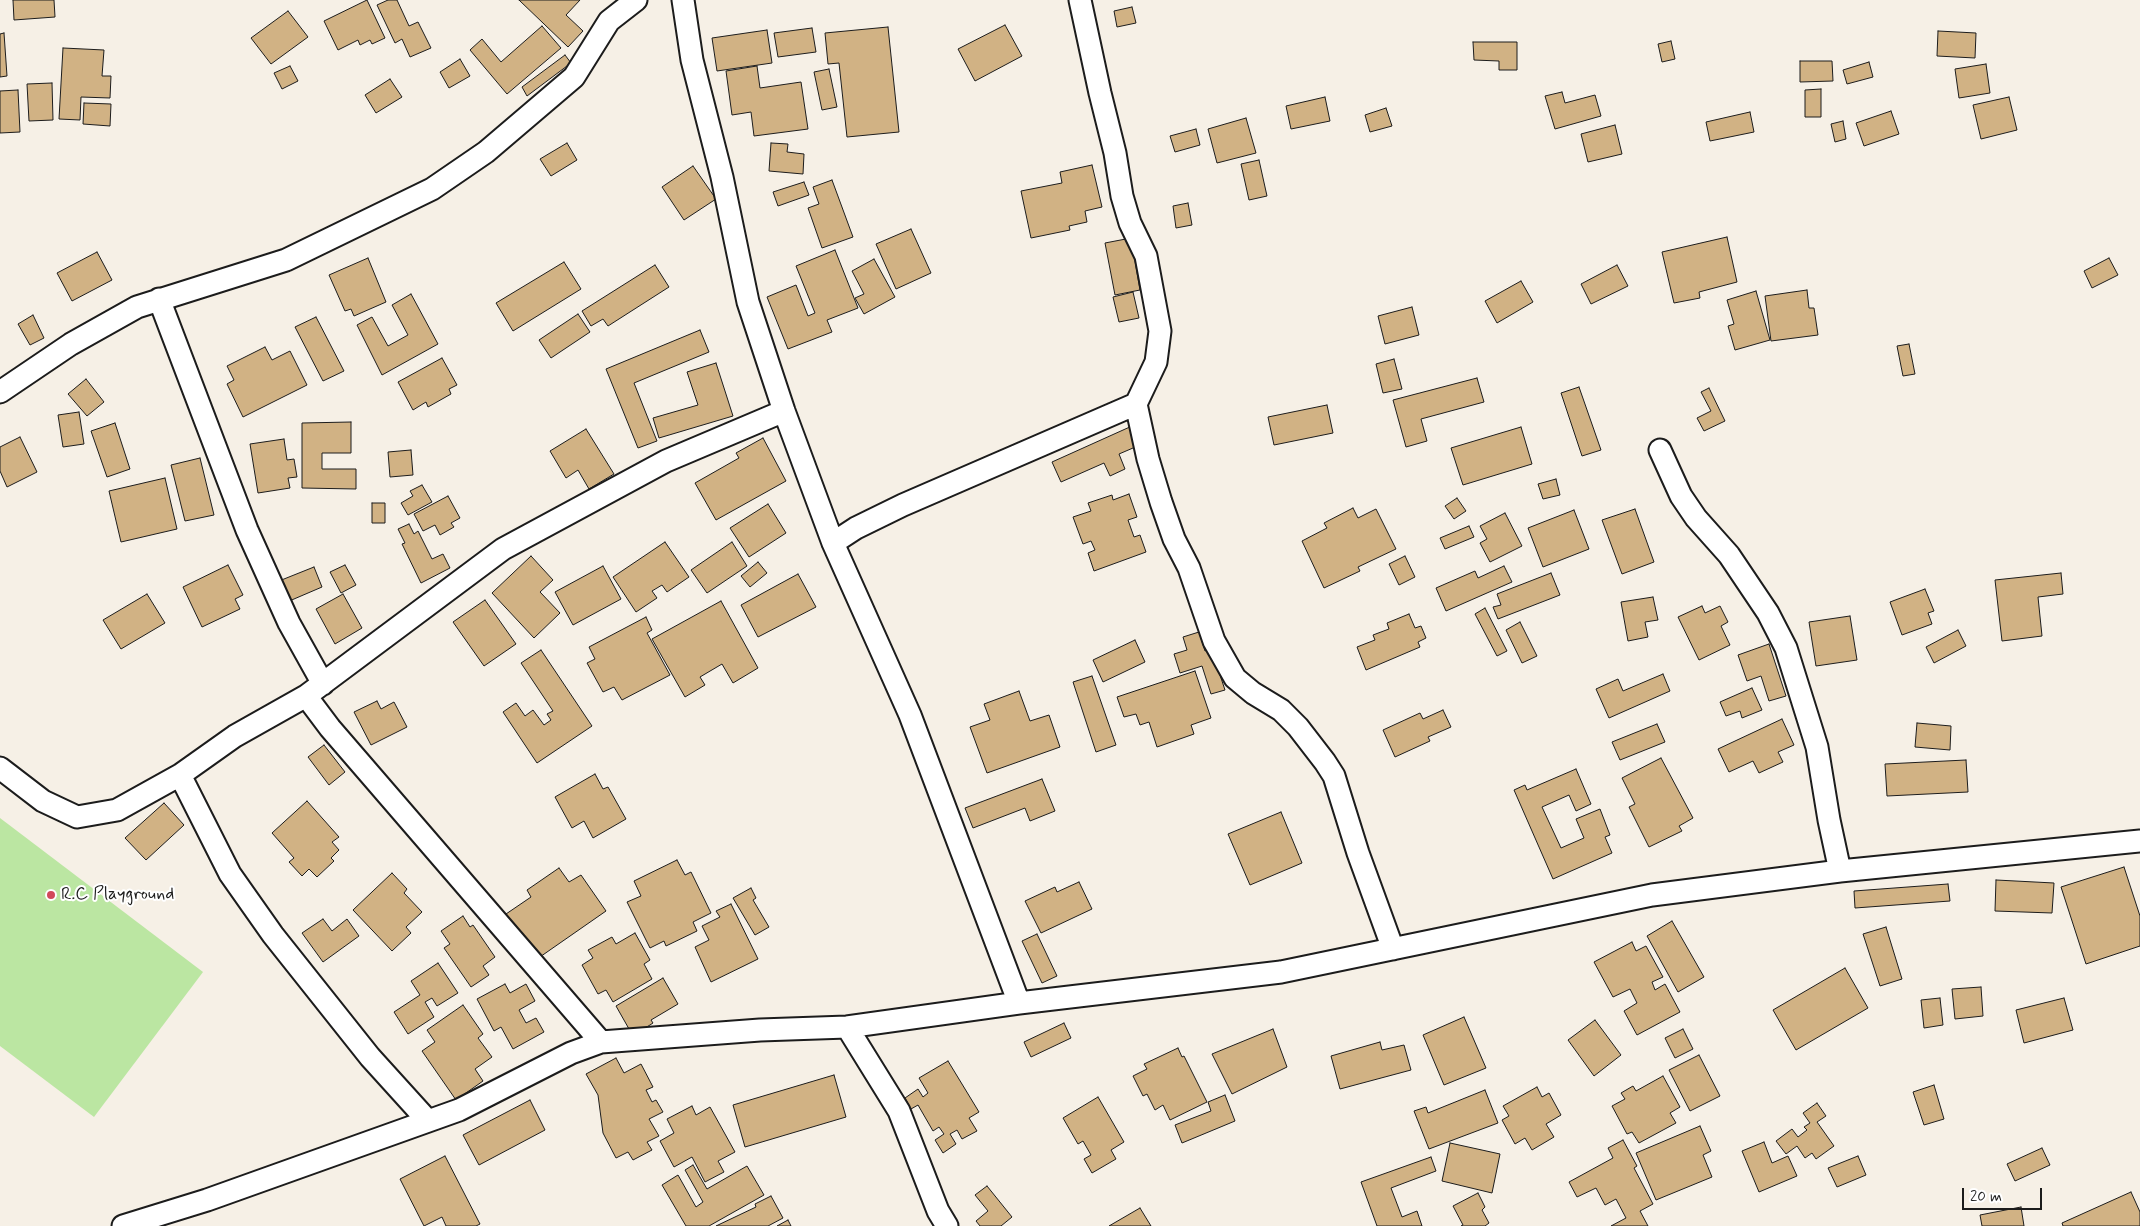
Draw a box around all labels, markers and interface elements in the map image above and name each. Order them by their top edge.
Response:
place label: R.C Playground [61,884,174,906]
marker: R.C Playground [45,889,57,901]
scale bar [1965,1178,2045,1210]
text: 20 m [1970,1187,2002,1207]

